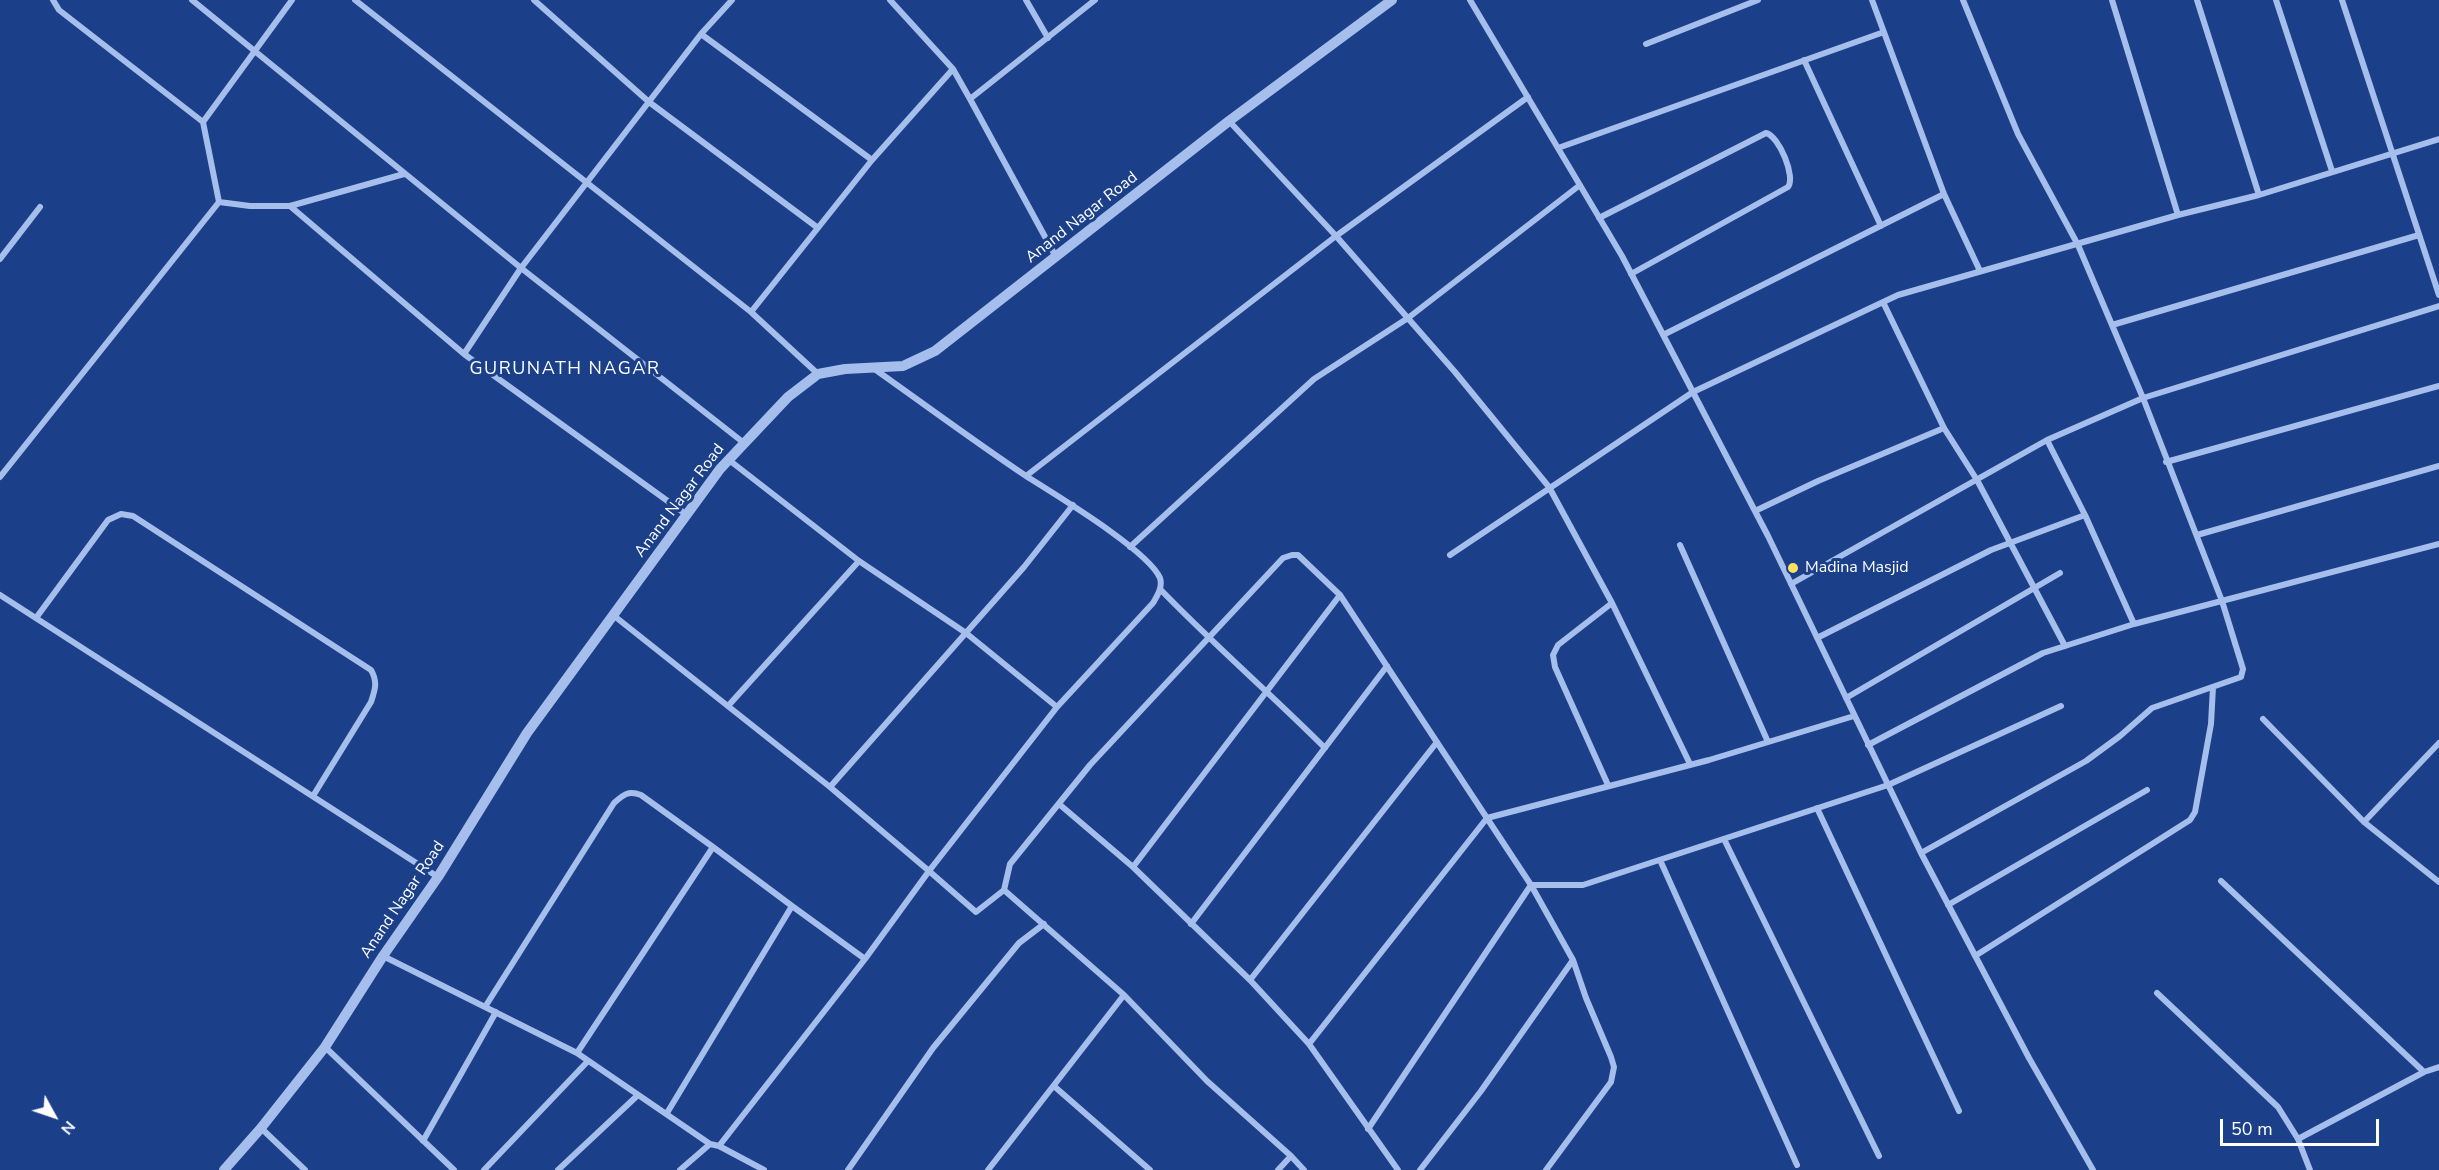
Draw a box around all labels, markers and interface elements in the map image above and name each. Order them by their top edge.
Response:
street label: Anand Nagar Road [1022,168,1142,268]
district label: GURUNATH NAGAR [470,359,660,381]
street label: Anand Nagar Road [631,441,729,561]
place label: Madina Masjid [1805,558,1909,578]
marker: Madina Masjid [1786,561,1800,575]
street label: Anand Nagar Road [357,838,449,962]
north arrow [24,1086,84,1146]
scale bar [2223,1107,2382,1145]
text: N [56,1116,80,1139]
text: 50 m [2231,1117,2273,1141]

